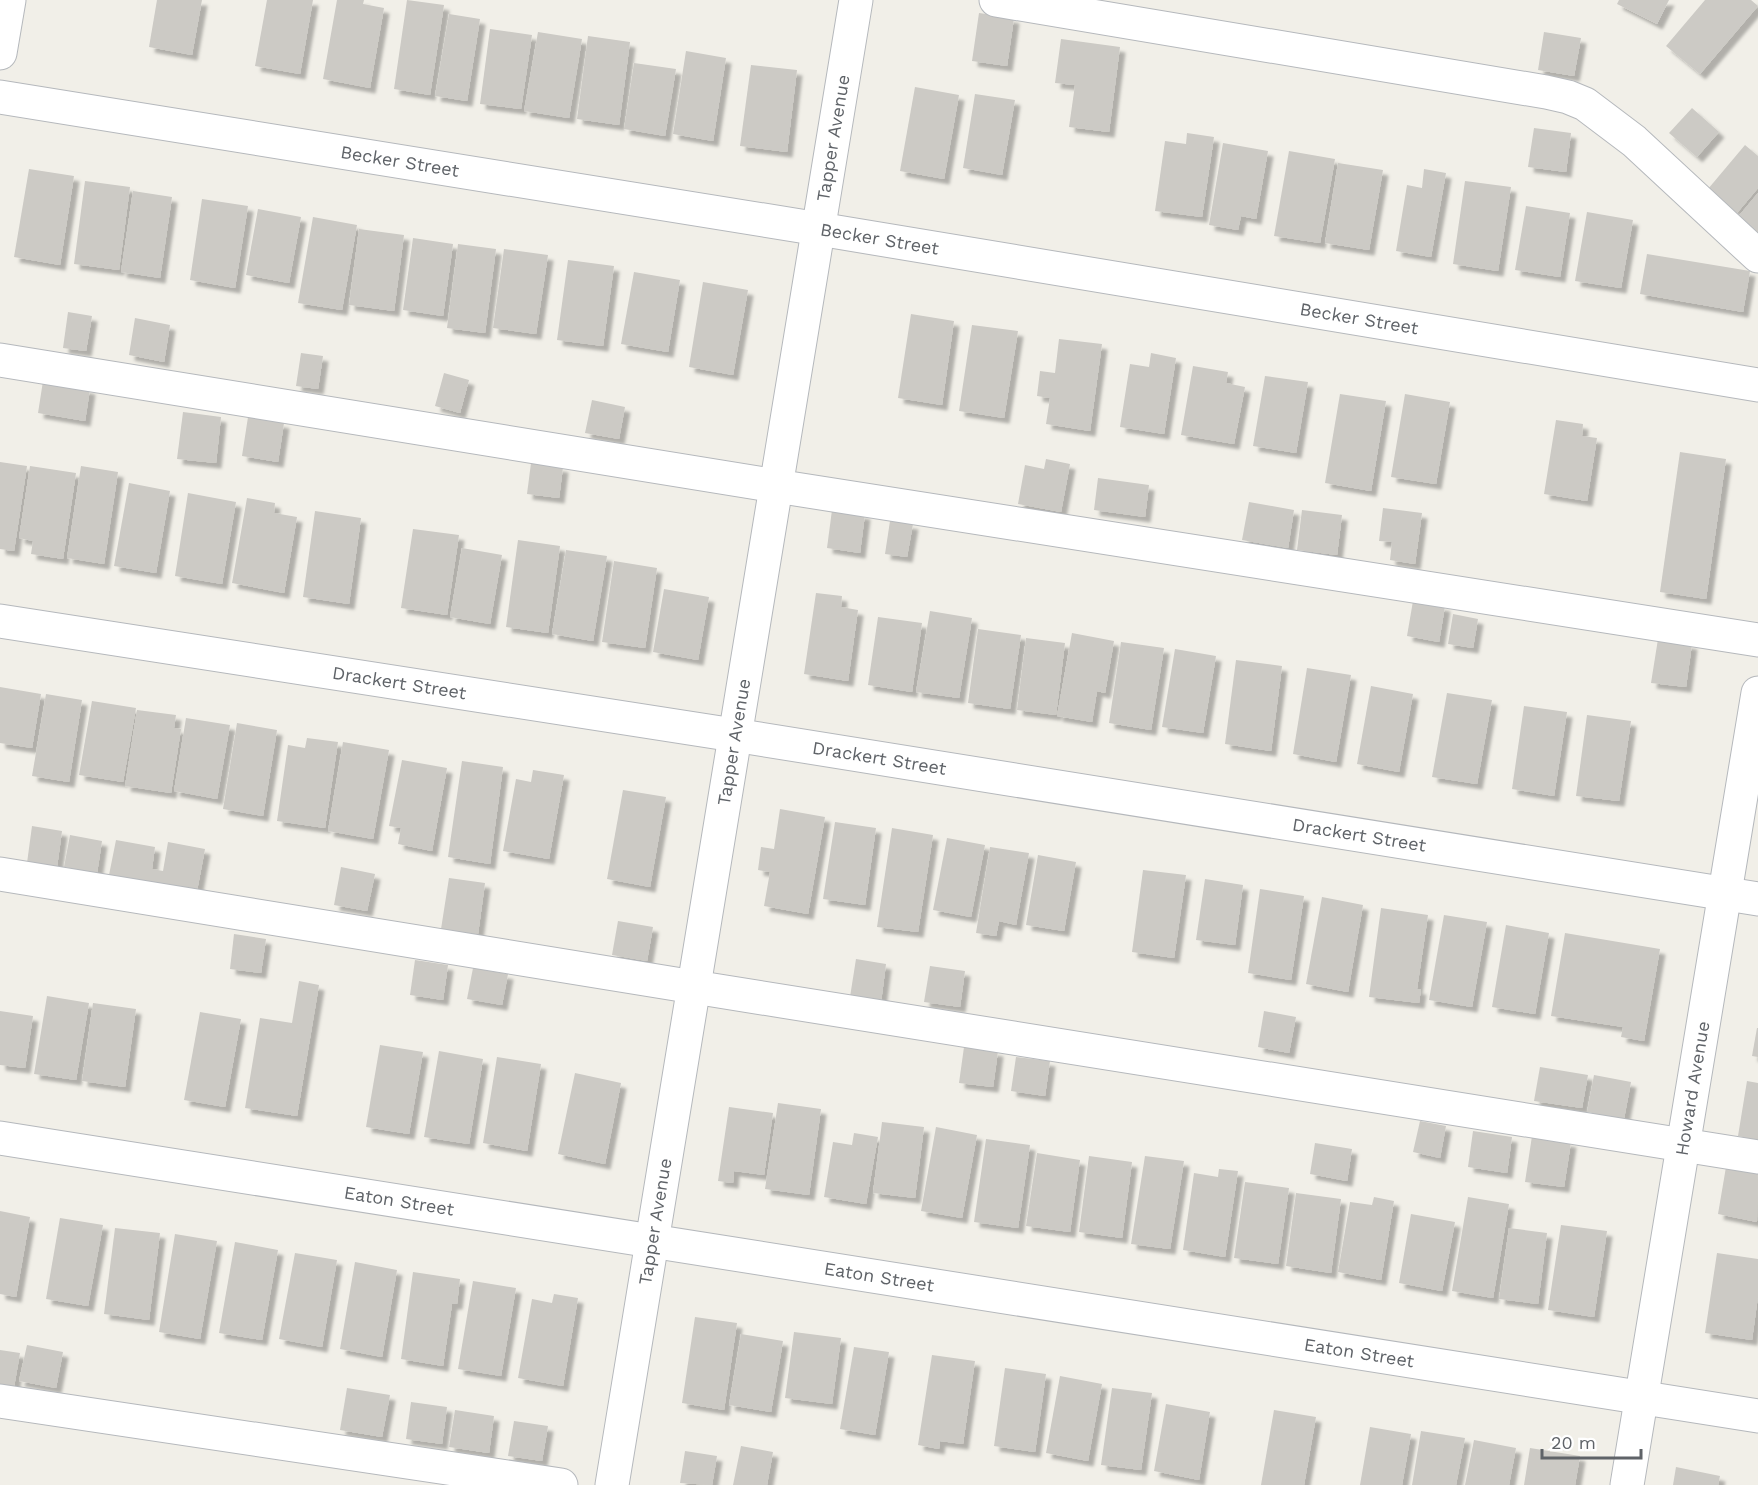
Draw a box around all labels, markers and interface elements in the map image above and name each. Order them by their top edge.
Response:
street label: Tapper Avenue [812,73,854,203]
street label: Becker Street [339,141,461,181]
street label: Becker Street [819,218,941,259]
street label: Becker Street [1298,298,1420,338]
street label: Drackert Street [331,662,468,703]
street label: Tapper Avenue [713,677,754,807]
street label: Drackert Street [811,737,948,779]
street label: Drackert Street [1291,814,1428,856]
street label: Howard Avenue [1671,1019,1714,1157]
street label: Tapper Avenue [634,1156,676,1286]
street label: Eaton Street [343,1182,456,1220]
street label: Eaton Street [823,1257,936,1296]
street label: Eaton Street [1303,1333,1416,1372]
scale bar [1542,1422,1641,1460]
text: 20 m [1551,1432,1596,1453]

